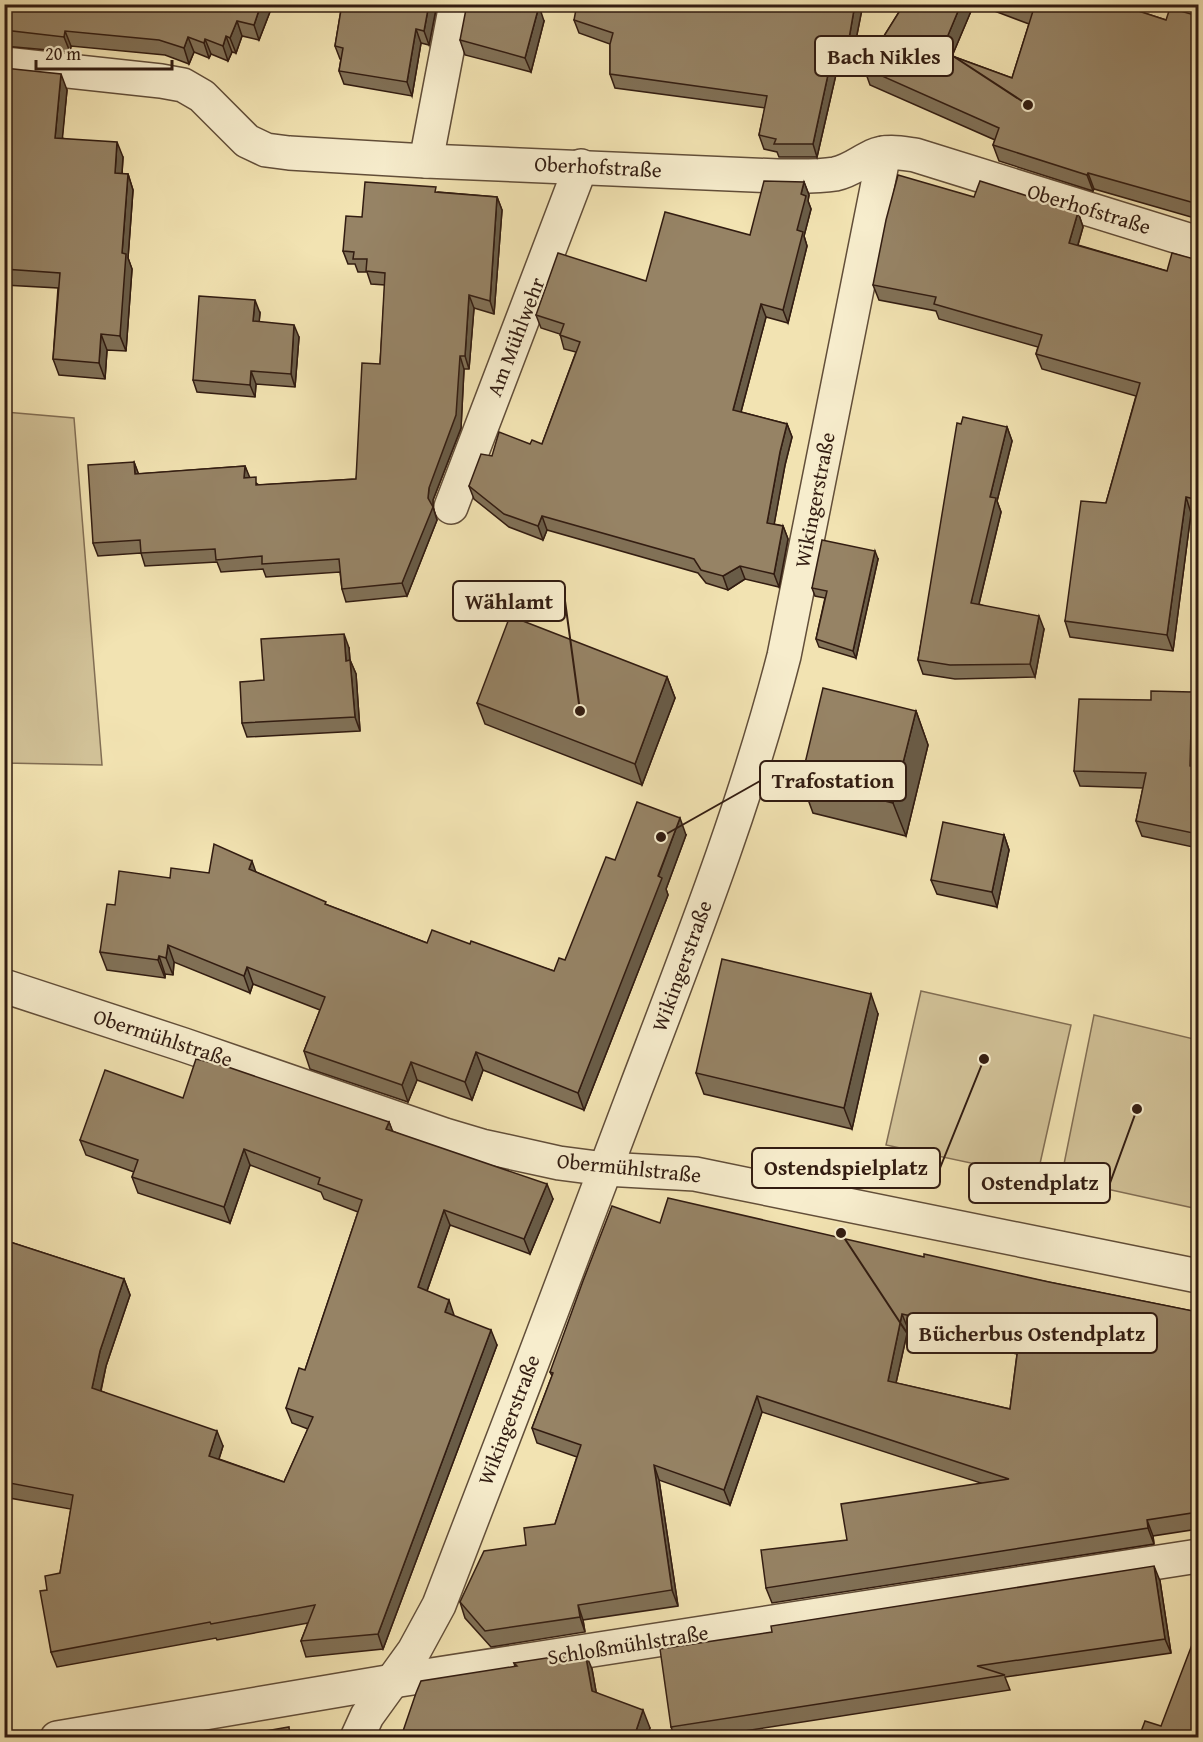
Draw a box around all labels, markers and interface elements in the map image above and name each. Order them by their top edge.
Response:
scale bar [36,33,172,71]
callout: Bach Nikles [815,36,953,76]
text: 20 m [45,40,81,67]
text: Bach Nikles [827,40,941,72]
street label: Oberhofstraße [533,148,663,185]
street label: Oberhofstraße [1024,175,1155,242]
street label: Am Mühlwehr [479,272,553,401]
street label: Wikingerstraße [786,429,843,570]
callout: Wählamt [453,581,565,621]
text: Wählamt [465,585,554,617]
callout: Trafostation [760,761,906,801]
text: Trafostation [772,764,894,796]
street label: Wikingerstraße [643,896,720,1036]
street label: Obermühlstraße [90,1000,237,1075]
street label: Obermühlstraße [556,1145,703,1190]
callout: Ostendspielplatz [752,1148,940,1188]
text: Ostendspielplatz [764,1151,928,1183]
callout: Ostendplatz [969,1163,1110,1203]
text: Ostendplatz [981,1166,1099,1198]
callout: Bücherbus Ostendplatz [907,1313,1157,1353]
text: Bücherbus Ostendplatz [919,1317,1145,1349]
street label: Wikingerstraße [469,1350,548,1489]
street label: Schloßmühlstraße [545,1616,711,1673]

